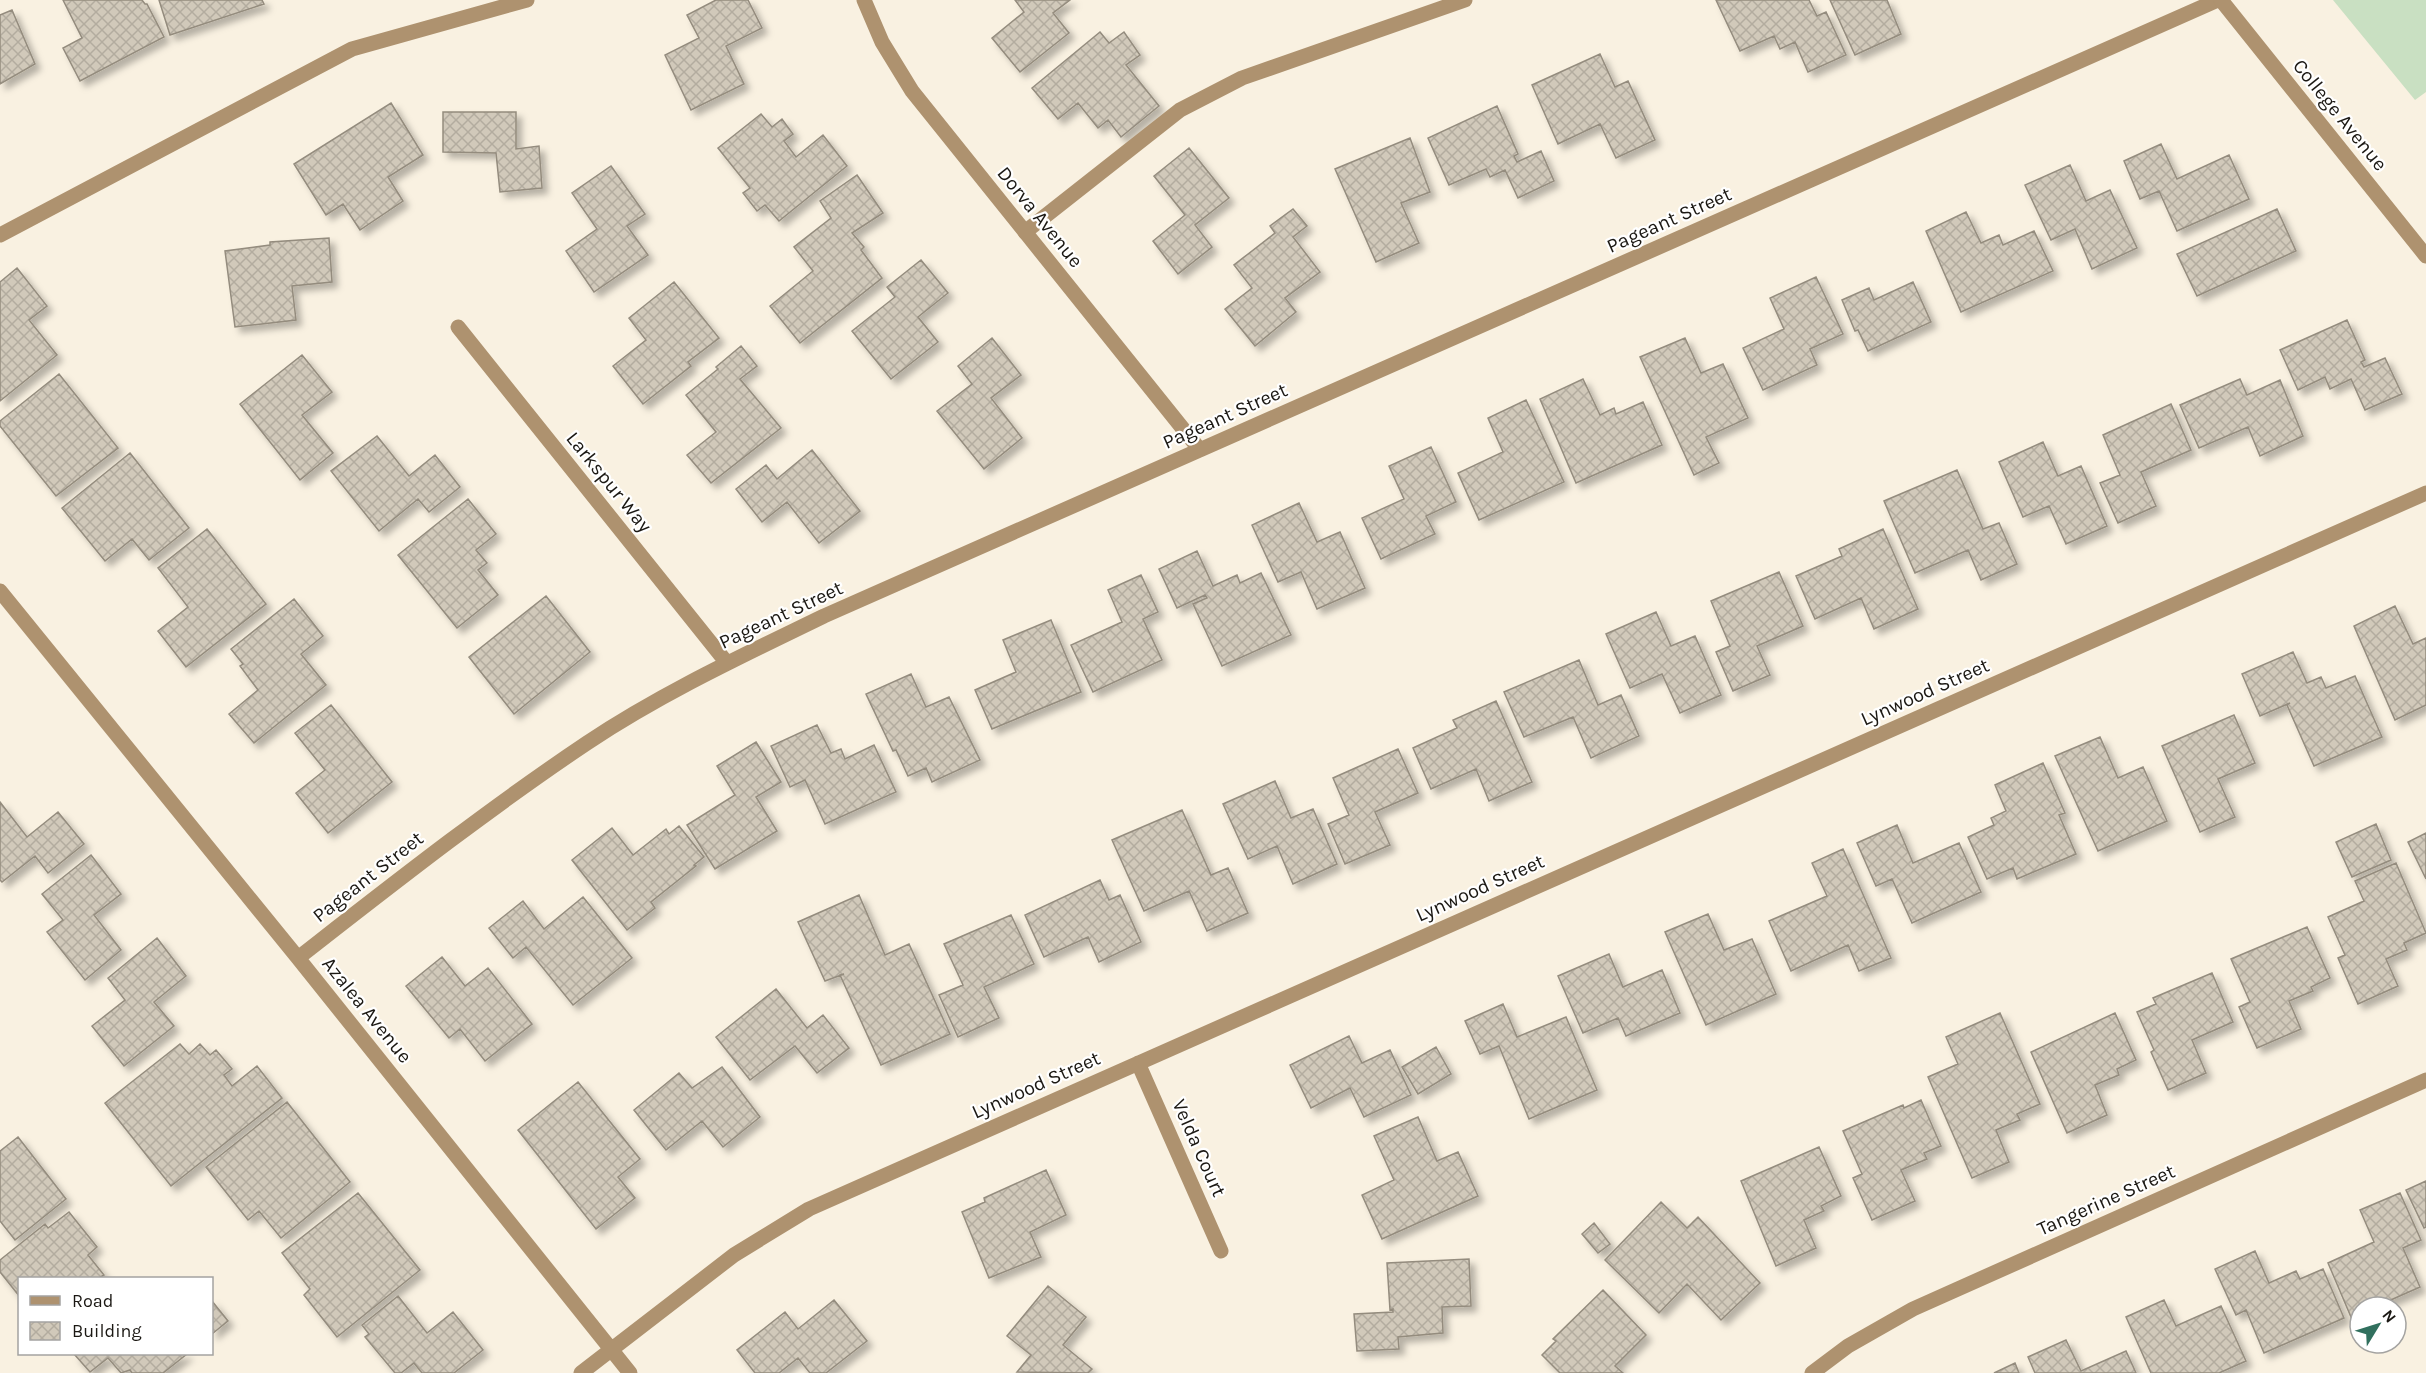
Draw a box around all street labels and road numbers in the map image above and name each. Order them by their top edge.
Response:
street label: College Avenue [2288,55,2392,175]
street label: Dorva Avenue [992,162,1088,272]
street label: Pageant Street [1603,182,1735,258]
street label: Pageant Street [1159,378,1291,454]
street label: Larkspur Way [561,427,657,537]
street label: Pageant Street [715,576,847,654]
street label: Lynwood Street [1857,653,1993,731]
street label: Pageant Street [308,826,428,927]
street label: Lynwood Street [1412,849,1548,927]
street label: Azalea Avenue [317,952,417,1068]
street label: Lynwood Street [968,1046,1104,1124]
street label: Velda Court [1167,1096,1231,1201]
street label: Tangerine Street [2034,1159,2179,1241]

